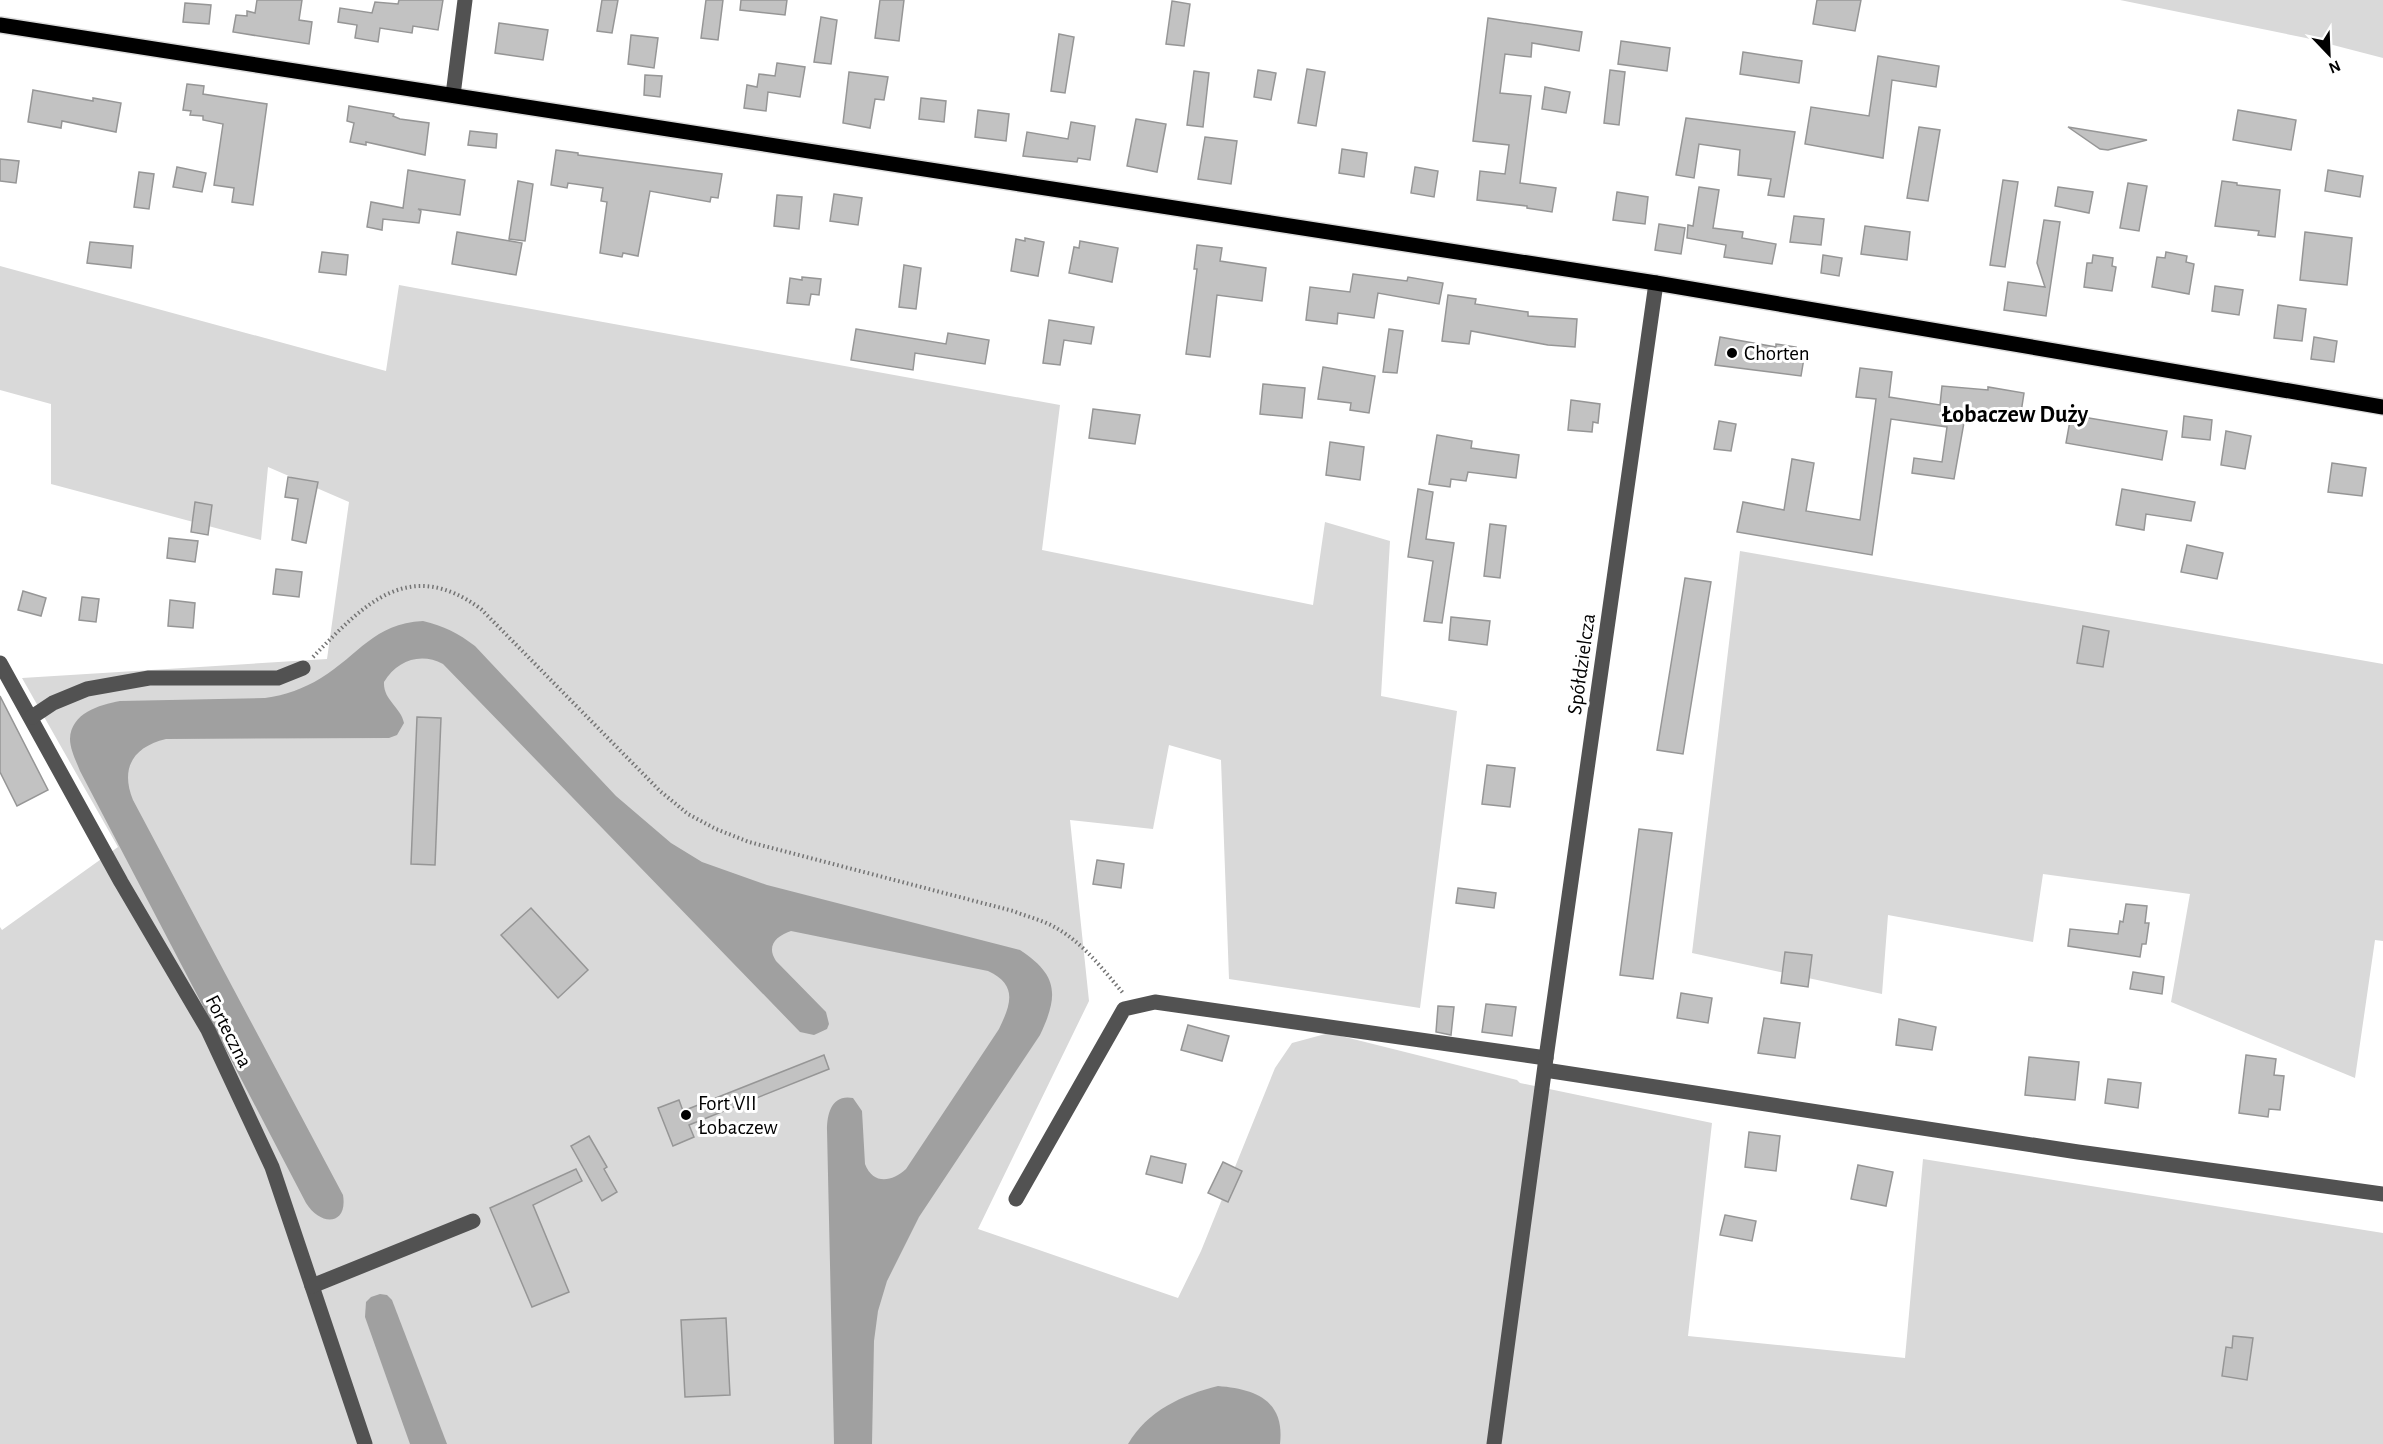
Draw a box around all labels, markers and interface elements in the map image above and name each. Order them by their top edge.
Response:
north arrow [2299,24,2359,84]
text: N [2326,57,2343,76]
place label: Chorten [1744,343,1810,364]
marker: Chorten [1725,346,1739,360]
district label: Łobaczew Duży [1941,403,2089,427]
street label: Spółdzielcza [1564,612,1599,716]
street label: Forteczna [201,991,256,1071]
place label: Fort VII Łobaczew [698,1093,778,1138]
marker: Fort VII Łobaczew [679,1108,693,1122]

